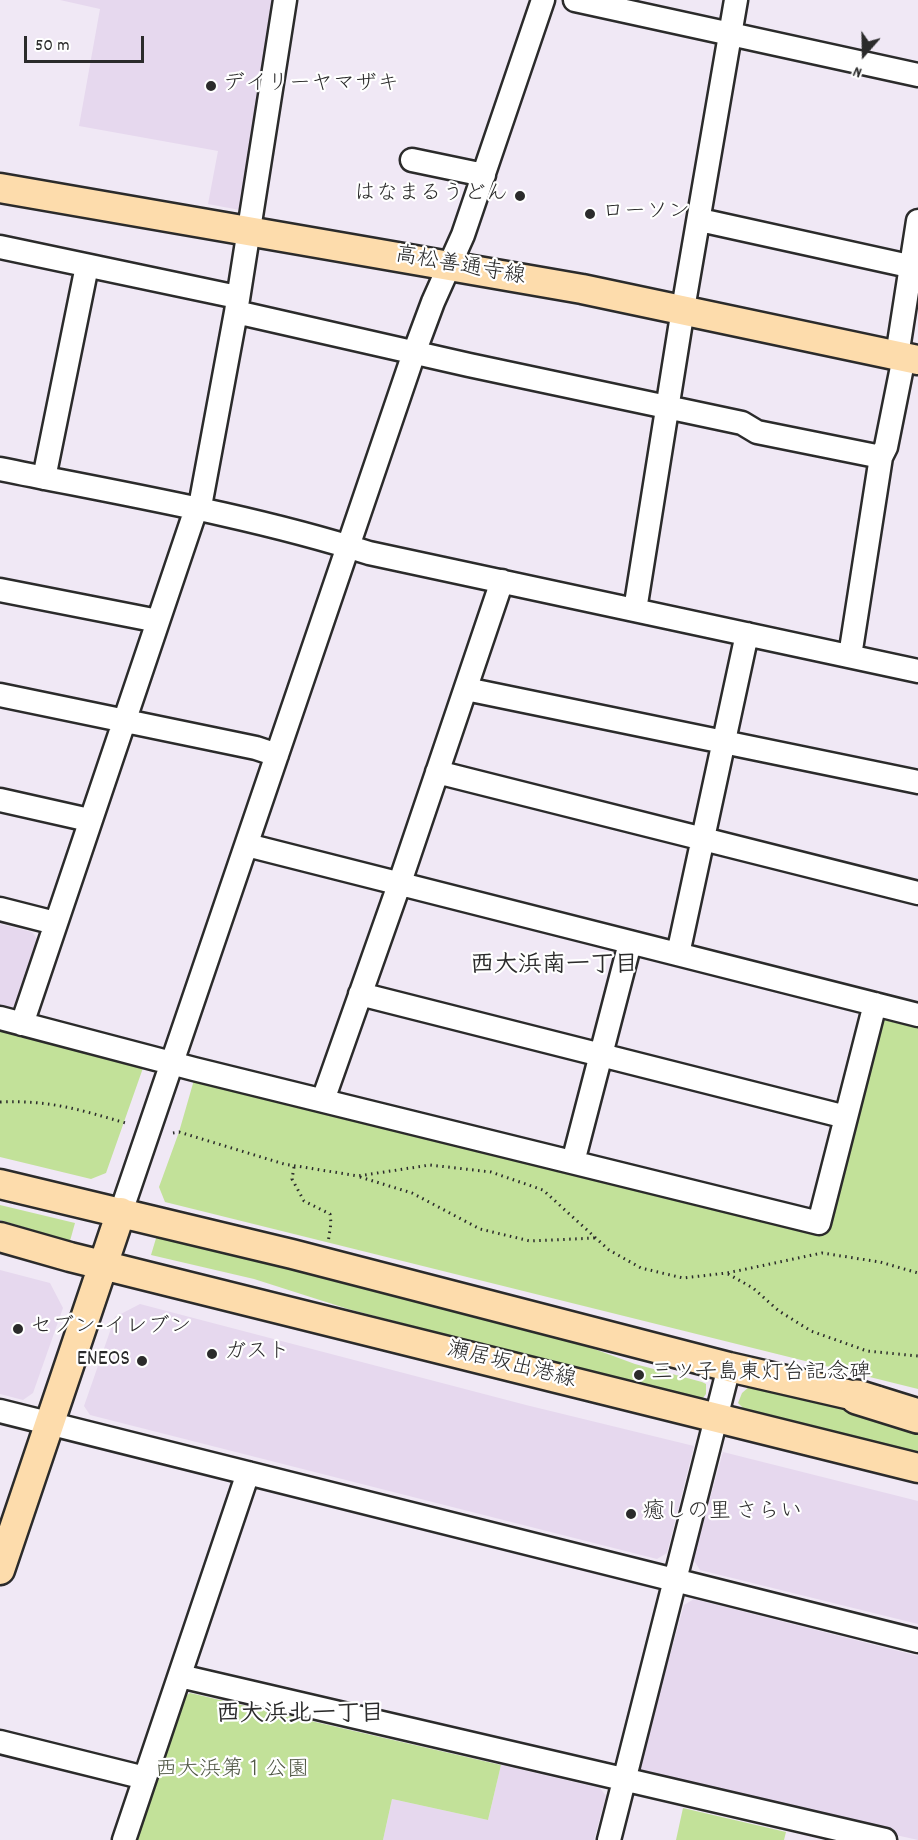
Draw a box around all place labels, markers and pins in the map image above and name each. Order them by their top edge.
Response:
place label: デイリーヤマザキ [223,73,399,99]
marker: デイリーヤマザキ [204,79,218,93]
place label: はなまるうどん [354,183,508,209]
marker: はなまるうどん [513,189,527,203]
place label: ローソン [602,201,690,227]
marker: ローソン [583,207,597,221]
place label: セブン-イレブン [30,1316,192,1342]
marker: セブン-イレブン [11,1322,25,1336]
place label: ガスト [224,1341,290,1367]
marker: ガスト [205,1347,219,1361]
place label: ENEOS [77,1348,130,1374]
marker: ENEOS [135,1354,149,1368]
place label: 三ツ子島東灯台記念碑 [651,1362,871,1388]
marker: 三ツ子島東灯台記念碑 [632,1368,646,1382]
place label: 癒しの里 さらい [643,1501,802,1527]
marker: 癒しの里 さらい [624,1507,638,1521]

